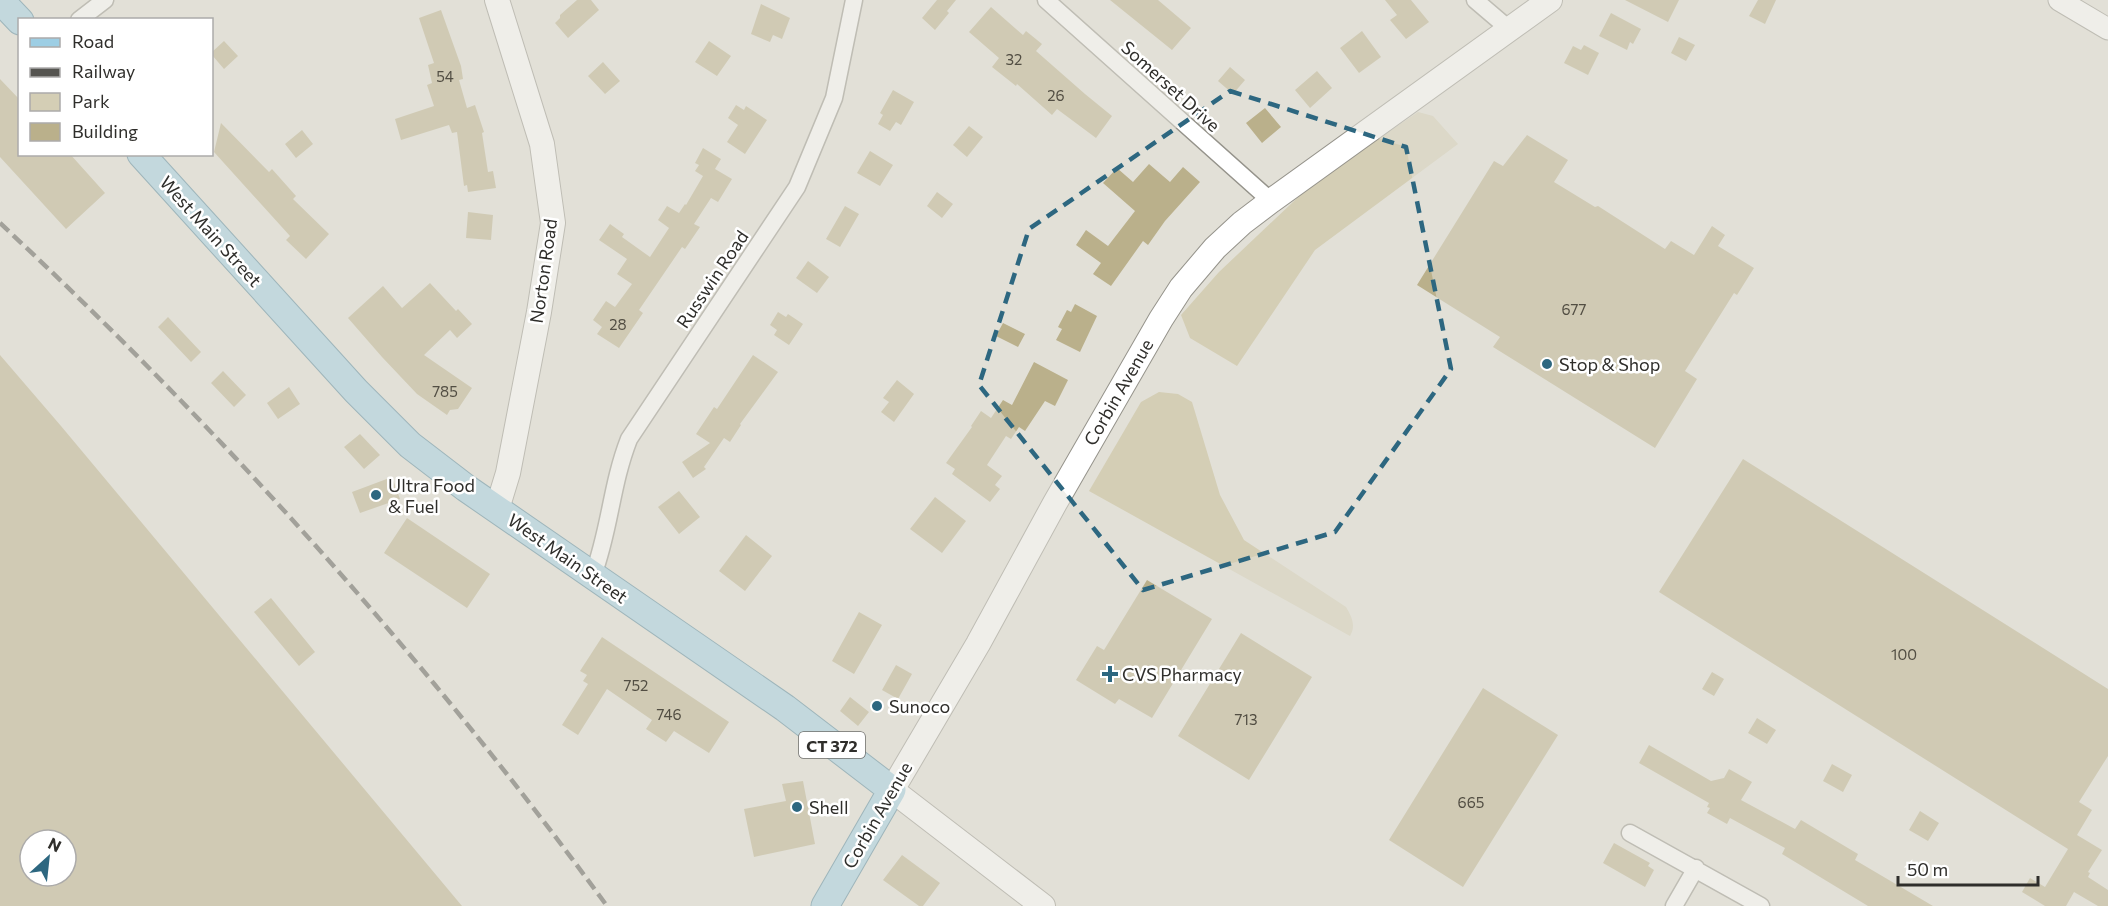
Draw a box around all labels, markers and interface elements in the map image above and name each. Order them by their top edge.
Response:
legend [18,18,213,156]
text: Road [72,30,114,52]
street label: Somerset Drive [1117,36,1225,136]
house number: 32 [1006,50,1022,68]
text: Railway [72,60,135,82]
house number: 54 [436,67,454,85]
house number: 26 [1047,86,1065,104]
text: Park [72,90,110,112]
text: Building [72,120,138,142]
street label: West Main Street [156,171,266,291]
street label: Norton Road [525,217,561,325]
street label: Russwin Road [671,226,753,332]
house number: 677 [1562,300,1587,318]
house number: 28 [609,315,627,333]
street label: Corbin Avenue [1079,335,1157,449]
place label: Stop & Shop [1559,353,1660,375]
marker: Stop & Shop [1540,357,1554,371]
house number: 785 [432,382,458,400]
place label: Ultra Food & Fuel [388,474,475,517]
marker: Ultra Food & Fuel [369,488,383,502]
street label: West Main Street [504,508,632,608]
house number: 100 [1891,645,1917,663]
place label: CVS Pharmacy [1122,663,1242,685]
marker: CVS Pharmacy [1103,667,1117,681]
house number: 752 [624,676,648,694]
place label: Sunoco [889,695,950,717]
marker: Sunoco [870,699,884,713]
house number: 746 [656,705,682,723]
house number: 713 [1235,710,1257,728]
road number: CT 372 [799,732,865,758]
street label: Corbin Avenue [838,758,916,872]
house number: 665 [1458,793,1484,811]
place label: Shell [809,796,849,818]
marker: Shell [790,800,804,814]
north arrow [18,828,78,888]
text: N [45,833,65,855]
scale bar [1898,849,2038,887]
text: 50 m [1907,858,1948,880]

